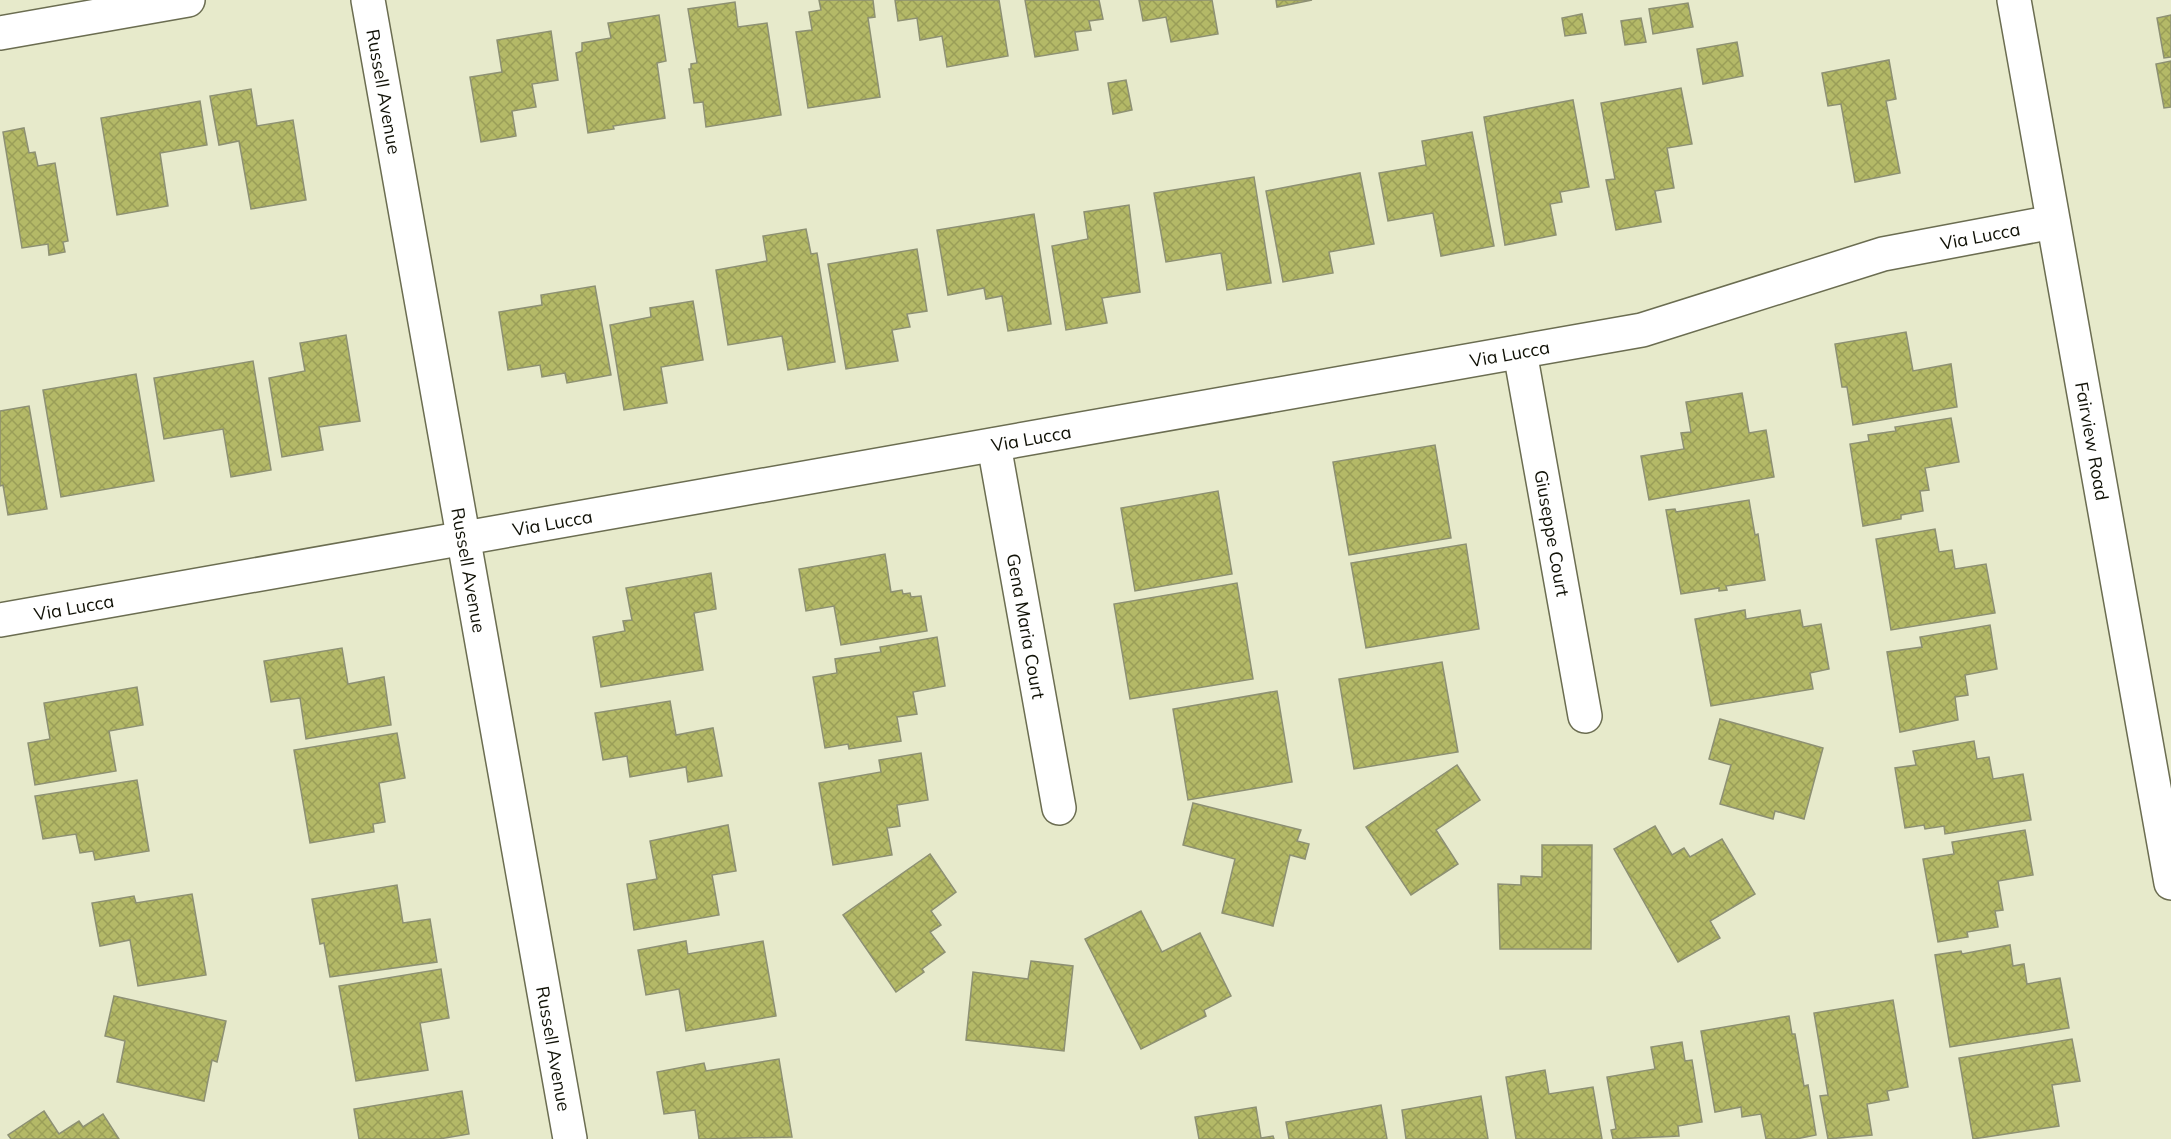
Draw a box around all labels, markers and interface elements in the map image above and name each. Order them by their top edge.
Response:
street label: Russell Avenue [362,27,407,156]
street label: Via Lucca [1938,217,2022,254]
street label: Via Lucca [1468,335,1551,372]
street label: Fairview Road [2071,380,2114,502]
street label: Via Lucca [989,420,1073,456]
street label: Giuseppe Court [1530,468,1575,598]
street label: Via Lucca [511,504,594,541]
street label: Russell Avenue [447,506,491,634]
street label: Gena Maria Court [1002,552,1051,701]
street label: Via Lucca [32,589,116,625]
street label: Russell Avenue [532,984,576,1113]

